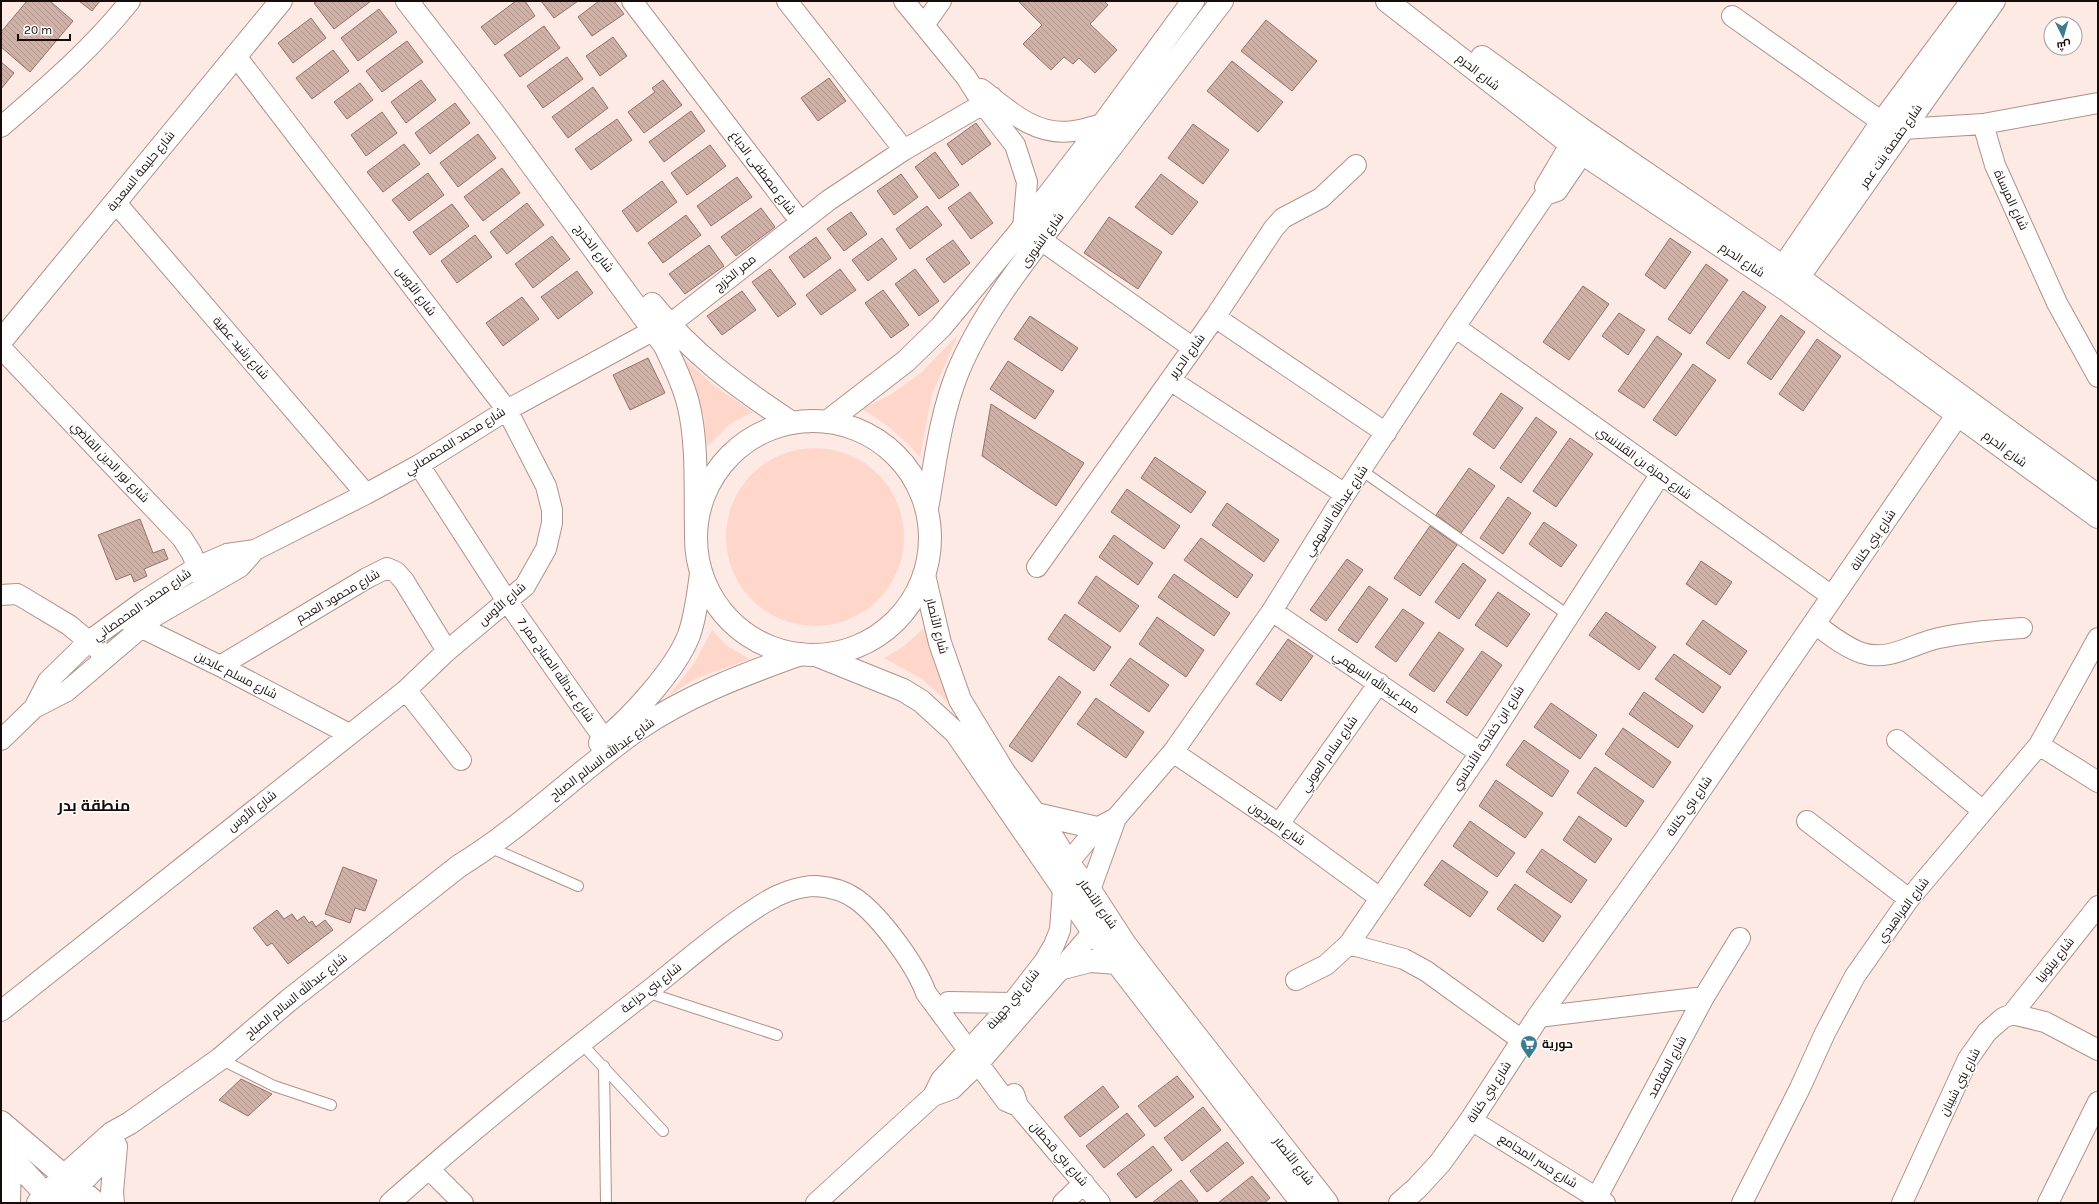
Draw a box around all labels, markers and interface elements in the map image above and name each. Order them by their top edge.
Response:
scale bar [18,16,70,42]
north arrow [2043,16,2083,56]
text: 20 m [24,23,52,37]
text: ش [2056,38,2071,53]
street label: شارع الحرم [1453,51,1502,94]
street label: شارع حفصة بنت عمر [1856,102,1926,192]
street label: شارع حليمة السعدية [104,128,178,214]
street label: شارع مصطفى الدباغ [726,129,799,218]
street label: شارع المرساة [1990,168,2031,233]
street label: شارع الشورى [1018,210,1067,271]
street label: شارع الخدرج [571,221,617,275]
street label: شارع الحرم [1716,240,1767,281]
street label: ممر الخزرج [711,252,759,295]
street label: شارع الأوس [392,264,439,319]
street label: شارع رشيد عطية [209,314,272,383]
street label: شارع الحرير [1166,331,1209,382]
street label: شارع محمد المحمصاني [402,404,510,480]
street label: شارع نور الدين القاضي [66,419,152,507]
street label: شارع حمزة بن القلانسي [1592,424,1694,505]
street label: شارع الحرم [1980,428,2030,471]
street label: شارع عبدالله السهمي [1301,462,1373,561]
street label: شارع بني كنانة [1848,507,1901,575]
street label: شارع محمد المحمصاني [90,566,195,646]
street label: شارع محمود العجم [294,566,383,626]
street label: شارع الأوس [475,580,529,629]
street label: شارع الأنصار [922,596,951,656]
street label: شارع عبدالله الصباح ممر 7 [514,615,598,725]
street label: ممر عبدالله السهمي [1328,647,1423,719]
street label: شارع مسلم عابدين [192,648,280,703]
street label: شارع ابن خفاجة الأندلسي [1449,683,1530,794]
street label: شارع سلام العوني [1298,713,1363,796]
street label: شارع عبدالله السالم الصباح [546,714,658,804]
street label: شارع بني كنانة [1663,773,1717,840]
street label: شارع الأوس [225,788,280,835]
district label: منطقة بدر [57,796,130,815]
street label: شارع العرجون [1246,799,1308,849]
street label: شارع الفراهيدي [1874,875,1934,947]
street label: شارع الأنصار [1074,876,1120,932]
street label: شارع بيتونيا [2033,935,2078,986]
street label: شارع عبدالله السالم الصباح [242,950,350,1042]
street label: شارع بني خزاعة [618,960,686,1018]
street label: شارع بني جهينة [984,966,1045,1034]
supermarket icon: حورية [1519,1034,1539,1059]
street label: شارع المقاصد [1645,1034,1690,1101]
place label: حورية [1542,1037,1573,1052]
street label: شارع بني شيبان [1937,1046,1986,1120]
street label: شارع بني كنانة [1464,1059,1517,1127]
street label: شارع بني قحطان [1025,1119,1091,1191]
street label: شارع جسر المجامع [1496,1131,1580,1192]
street label: شارع الأنصار [1269,1133,1317,1189]

